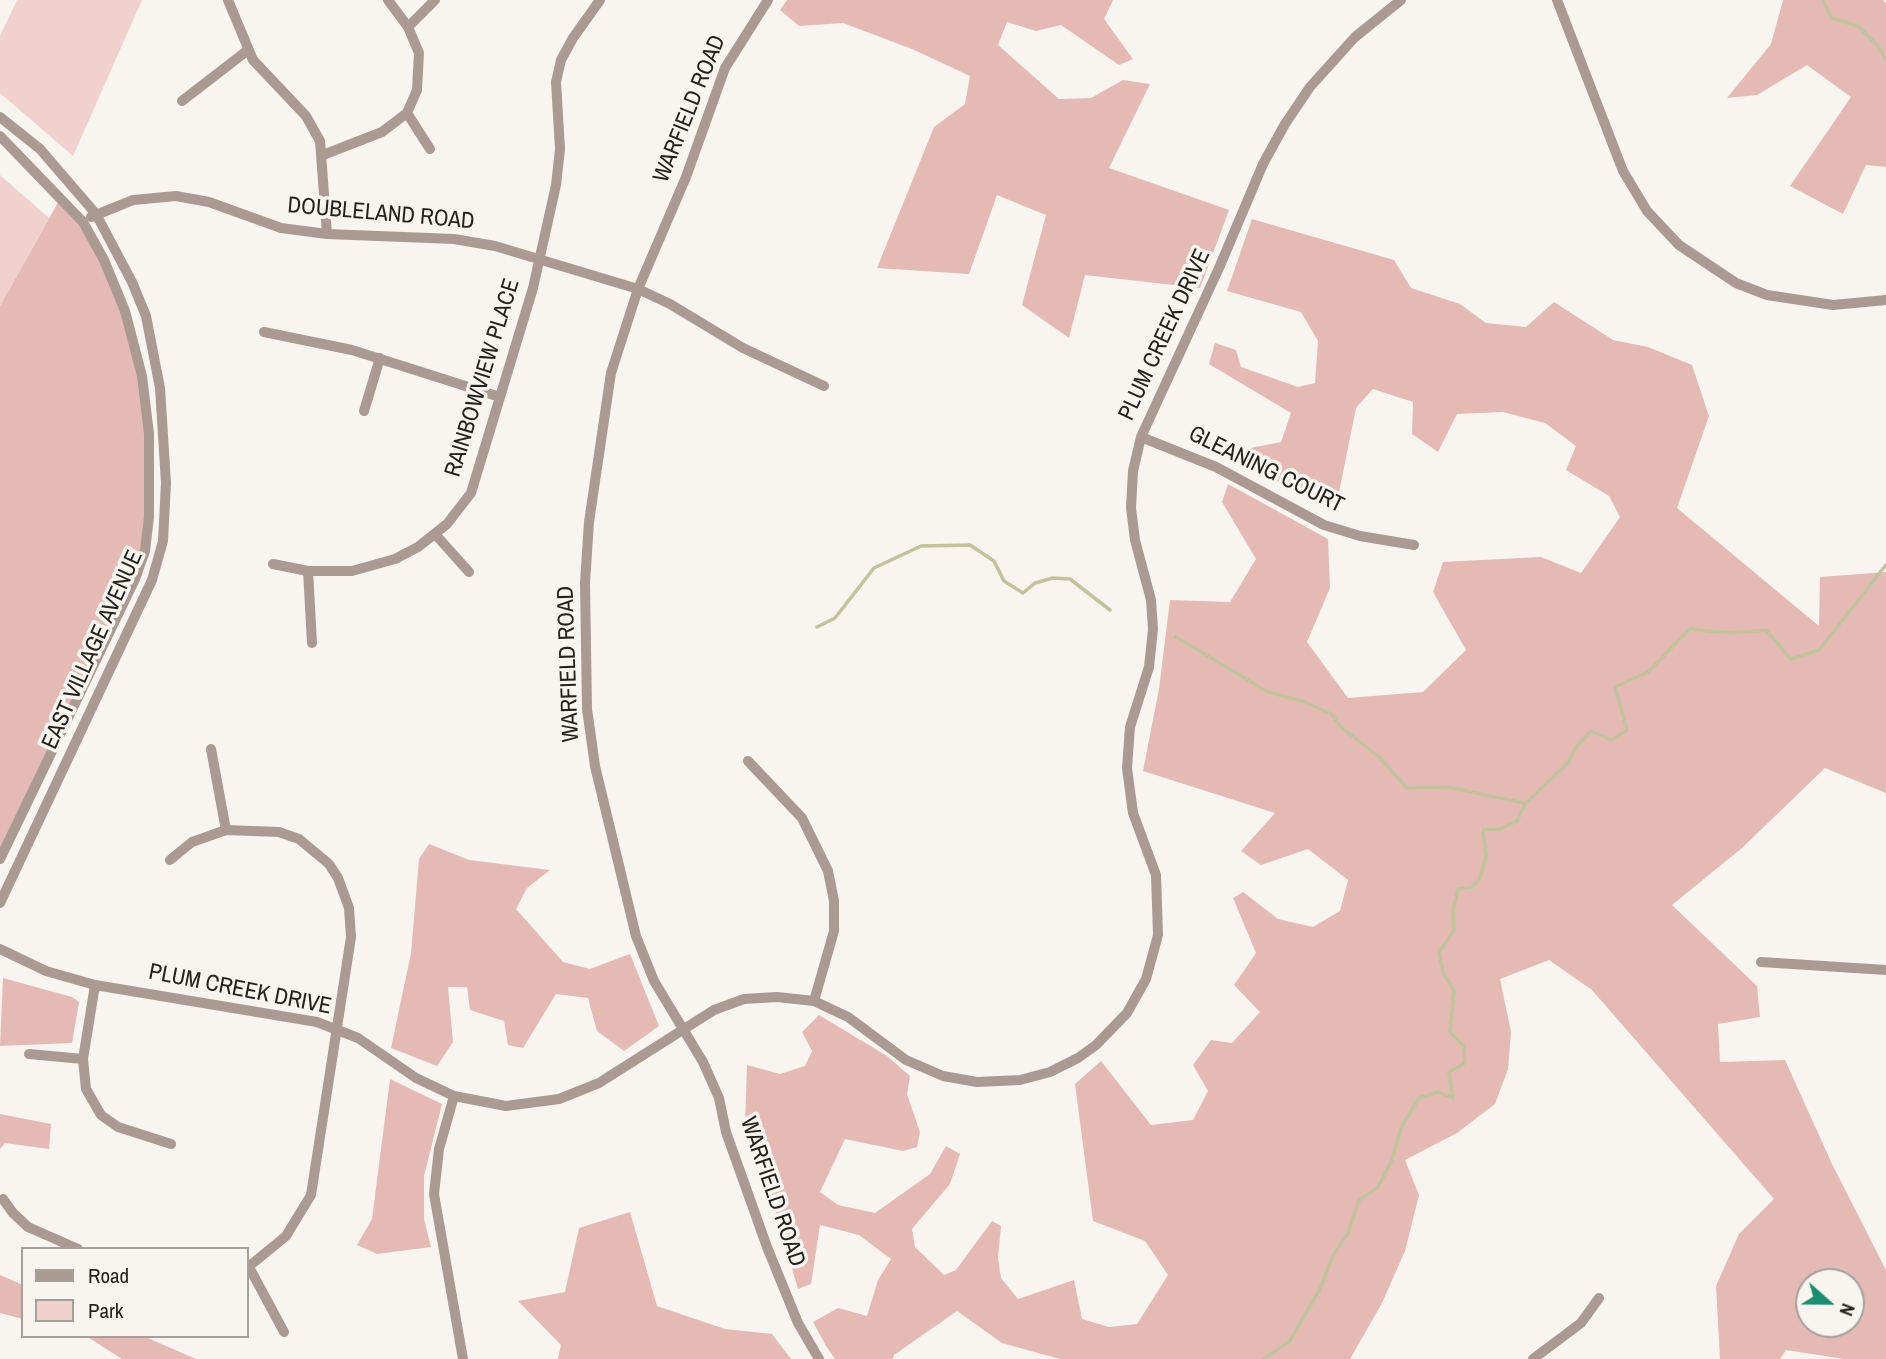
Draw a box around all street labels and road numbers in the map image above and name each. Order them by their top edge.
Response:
street label: WARFIELD ROAD [648,31,732,187]
street label: DOUBLELAND ROAD [286,192,476,236]
street label: PLUM CREEK DRIVE [1113,245,1217,425]
street label: RAINBOWVIEW PLACE [440,276,526,480]
street label: GLEANING COURT [1184,420,1348,520]
street label: EAST VILLAGE AVENUE [37,546,149,754]
street label: WARFIELD ROAD [552,585,586,743]
street label: PLUM CREEK DRIVE [146,959,334,1021]
street label: WARFIELD ROAD [733,1114,811,1270]

